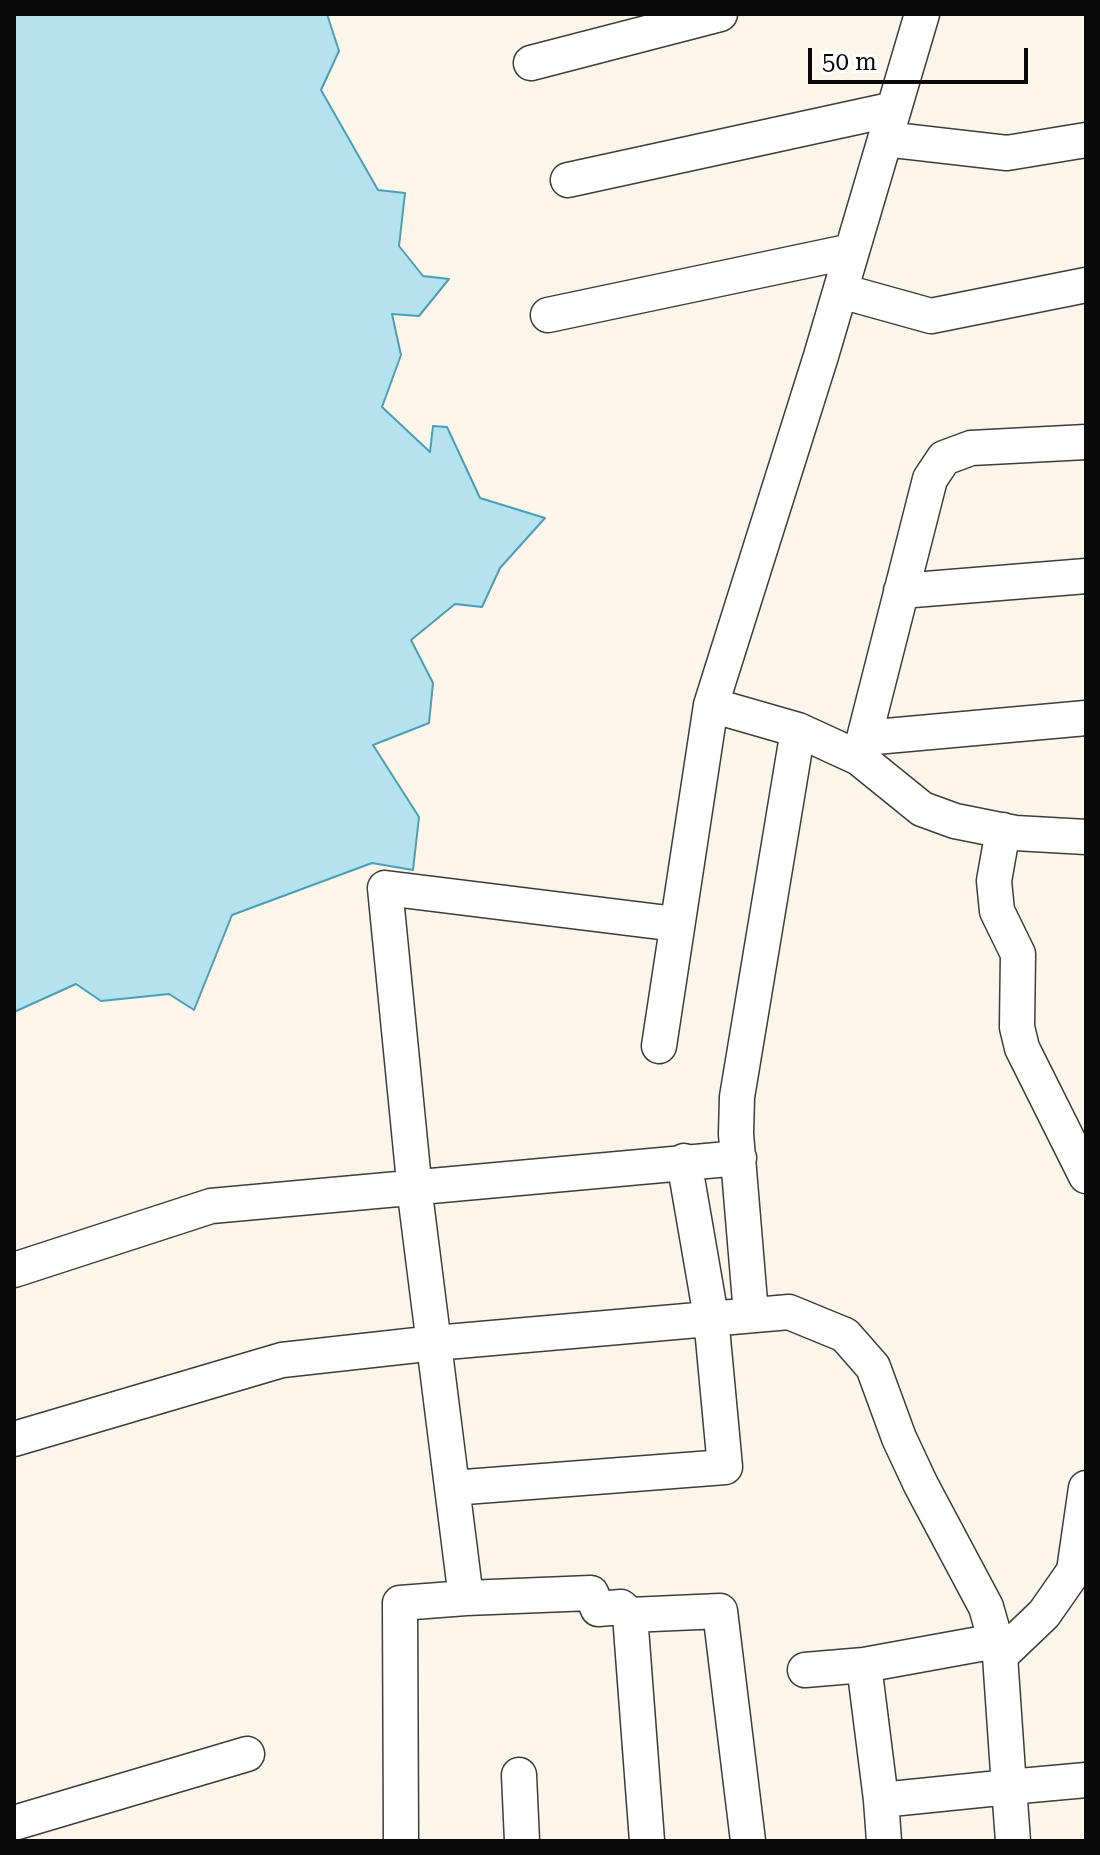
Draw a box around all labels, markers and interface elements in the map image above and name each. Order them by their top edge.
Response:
scale bar [812,32,1032,82]
text: 50 m [822,48,877,76]

